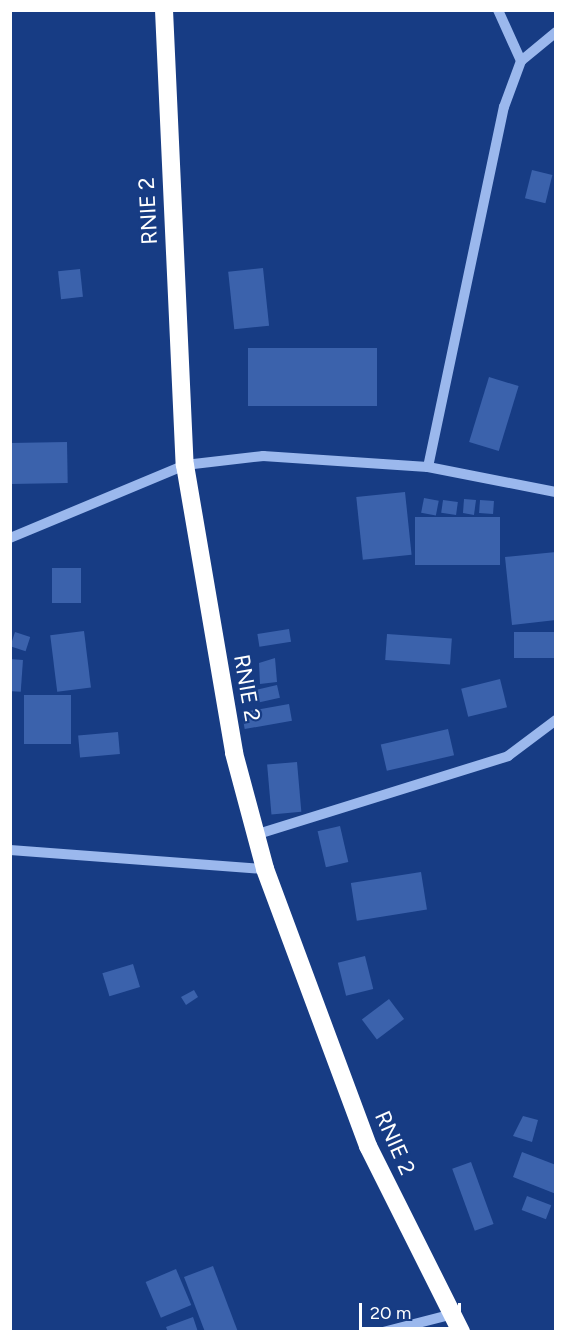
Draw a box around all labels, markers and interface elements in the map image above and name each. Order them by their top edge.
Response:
street label: RNIE 2 [133,177,163,245]
street label: RNIE 2 [228,652,266,724]
street label: RNIE 2 [369,1107,421,1179]
scale bar [362,1291,464,1329]
text: 20 m [370,1302,411,1324]

